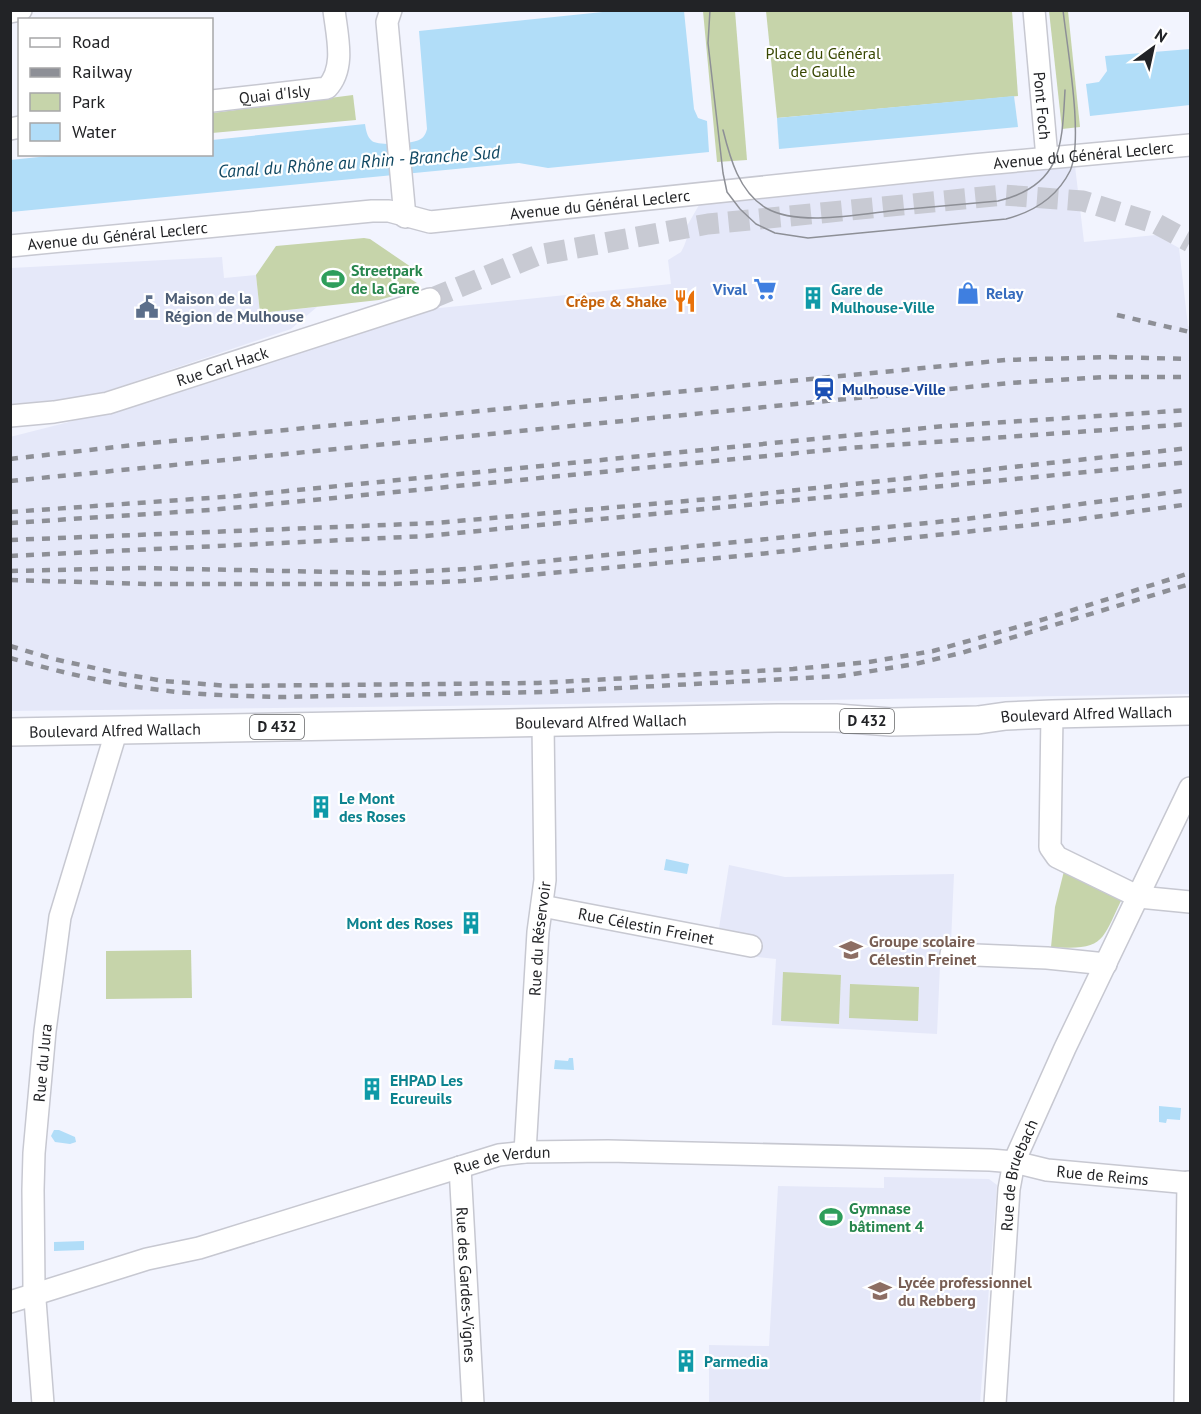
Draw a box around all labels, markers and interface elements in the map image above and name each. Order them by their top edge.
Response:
legend [18,18,213,156]
north arrow [1123,18,1183,78]
text: N [1151,24,1171,47]
text: Road [72,30,110,53]
park label: Place du Général de Gaulle [765,43,881,81]
text: Railway [72,60,133,83]
street label: Pont Foch [1029,71,1055,141]
street label: Quai d'Isly [238,80,312,108]
text: Park [72,90,105,113]
text: Water [72,120,116,143]
street label: Avenue du Général Leclerc [992,137,1174,173]
water label: Canal du Rhône au Rhin - Branche Sud [217,140,502,183]
street label: Avenue du Général Leclerc [509,185,691,224]
street label: Avenue du Général Leclerc [26,217,209,254]
place label: Streetpark de la Gare [351,260,423,298]
sports icon: Streetpark de la Gare [320,266,346,292]
supermarket icon: Vival [752,276,778,302]
place label: Vival [712,279,747,299]
place label: Gare de Mulhouse-Ville [831,279,935,317]
shop icon: Relay [955,280,981,306]
place label: Relay [986,283,1024,303]
building icon: Gare de Mulhouse-Ville [800,285,826,311]
place label: Maison de la Région de Mulhouse [165,288,304,326]
restaurant icon: Crêpe & Shake [672,288,698,314]
place label: Crêpe & Shake [566,291,667,311]
public building icon: Maison de la Région de Mulhouse [134,294,160,320]
street label: Rue Carl Hack [174,342,271,390]
station icon: Mulhouse-Ville [811,376,837,402]
place label: Mulhouse-Ville [842,379,946,399]
street label: Boulevard Alfred Wallach [999,701,1172,727]
road number: D 432 [840,709,894,733]
street label: Boulevard Alfred Wallach [515,710,687,733]
road number: D 432 [250,715,304,739]
street label: Boulevard Alfred Wallach [29,719,201,742]
place label: Le Mont des Roses [339,788,406,826]
building icon: Le Mont des Roses [308,794,334,820]
street label: Rue du Réservoir [524,879,555,996]
street label: Rue Célestin Freinet [576,903,716,949]
building icon: Mont des Roses [458,910,484,936]
place label: Mont des Roses [347,913,453,933]
place label: Groupe scolaire Célestin Freinet [869,931,977,969]
school or university icon: Groupe scolaire Célestin Freinet [838,937,864,963]
street label: Rue du Jura [29,1022,56,1103]
place label: EHPAD Les Ecureuils [390,1070,463,1108]
building icon: EHPAD Les Ecureuils [359,1076,385,1102]
street label: Rue de Bruebach [996,1116,1042,1232]
street label: Rue de Verdun [451,1142,550,1179]
street label: Rue de Reims [1056,1161,1150,1189]
place label: Gymnase bâtiment 4 [849,1198,924,1236]
sports icon: Gymnase bâtiment 4 [818,1204,844,1230]
street label: Rue des Gardes-Vignes [452,1206,481,1363]
place label: Lycée professionnel du Rebberg [898,1272,1032,1310]
school or university icon: Lycée professionnel du Rebberg [867,1278,893,1304]
building icon: Parmedia [673,1348,699,1374]
place label: Parmedia [704,1351,768,1371]

